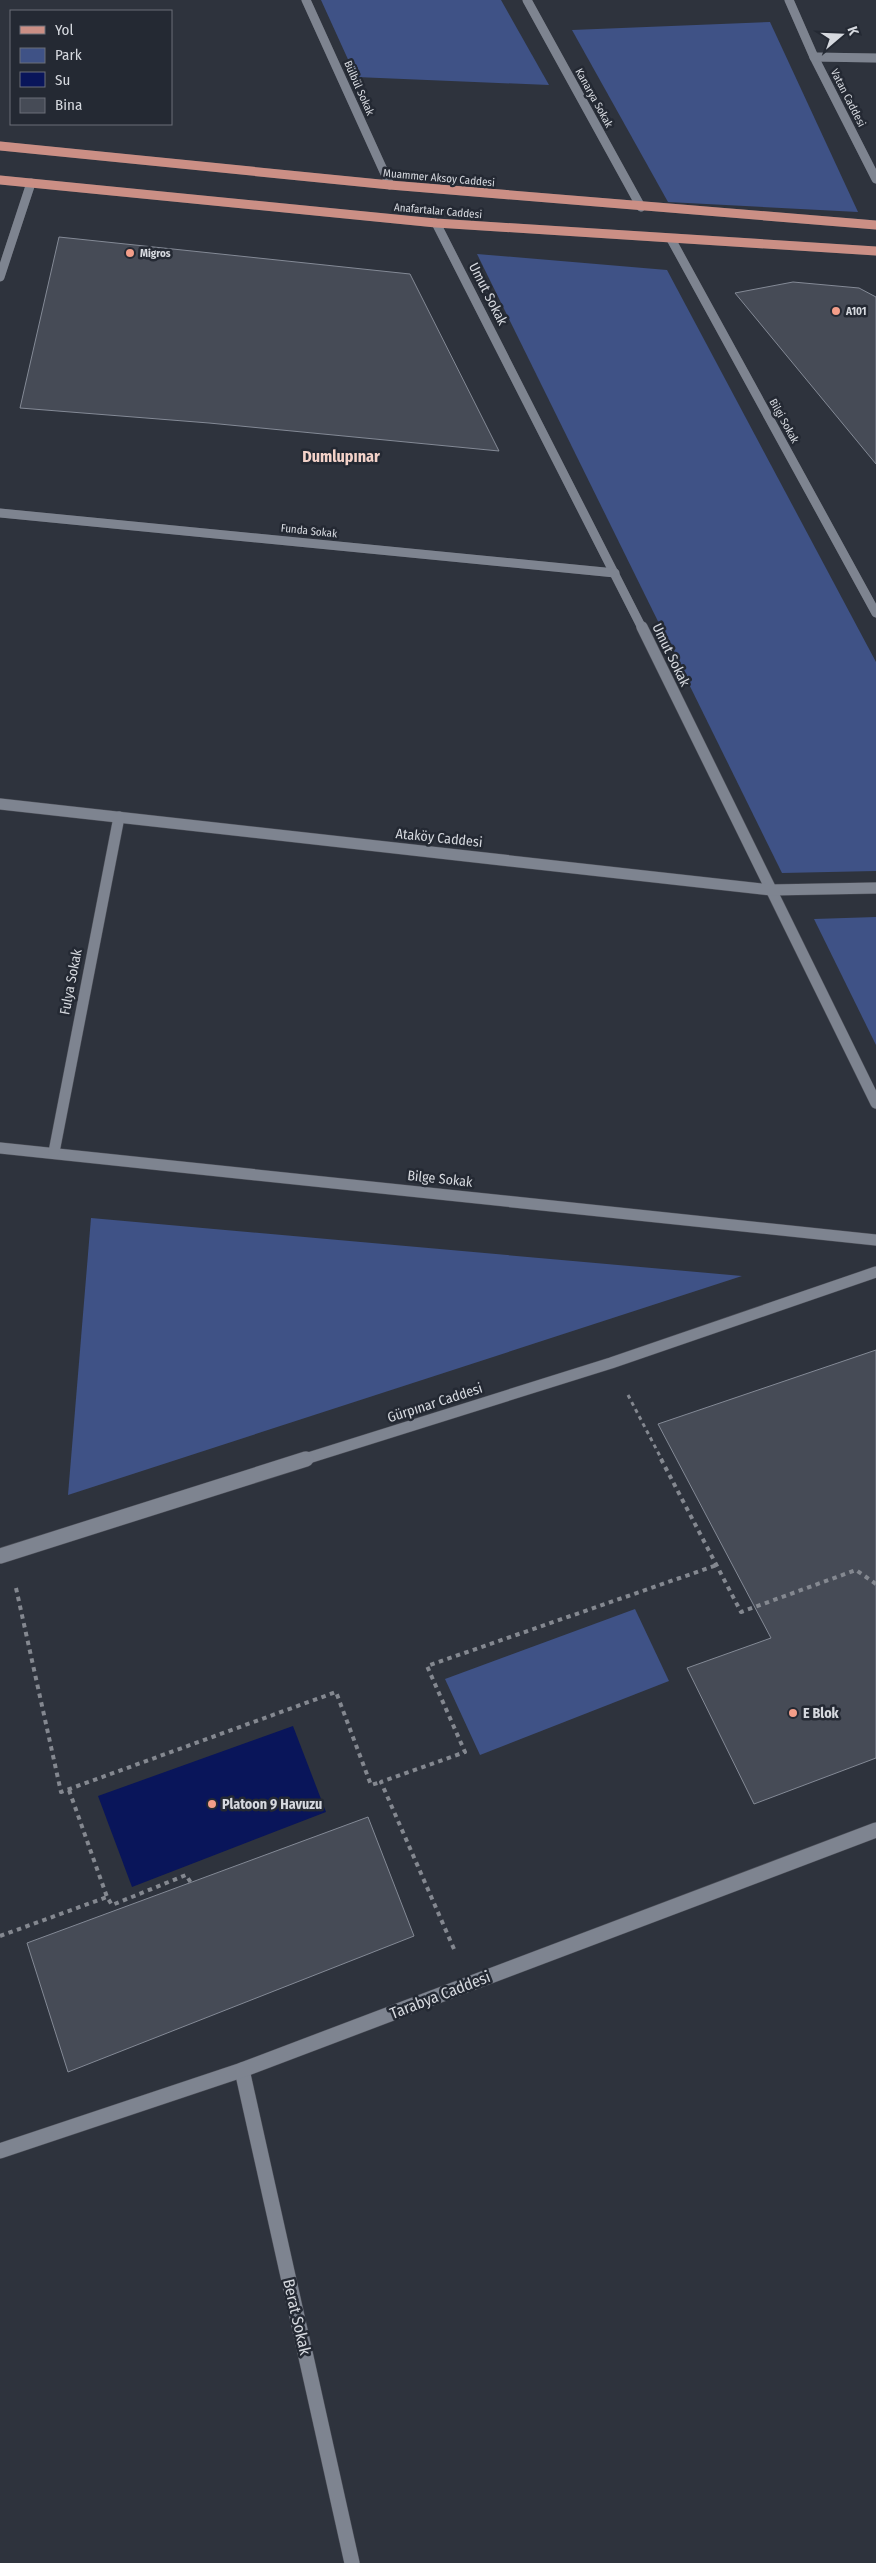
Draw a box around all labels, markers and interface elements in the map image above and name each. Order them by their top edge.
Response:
legend [10,10,172,125]
north arrow [816,10,866,60]
text: Yol [55,21,73,39]
text: K [843,24,862,38]
text: Park [55,46,82,64]
street label: Bülbül Sokak [341,59,377,118]
street label: Kanarya Sokak [572,66,616,131]
street label: Vatan Caddesi [828,67,868,129]
text: Su [55,71,70,89]
text: Bina [55,96,82,114]
street label: Muammer Aksoy Caddesi [383,167,496,189]
street label: Anafartalar Caddesi [393,201,483,221]
marker: Migros [124,247,136,259]
place label: Migros [140,247,171,260]
street label: Umut Sokak [465,260,511,329]
marker: A101 [830,305,842,317]
place label: A101 [845,305,867,318]
street label: Bilgi Sokak [766,396,802,446]
district label: Dumlupınar [302,447,380,466]
street label: Funda Sokak [280,522,339,541]
street label: Umut Sokak [648,621,694,690]
street label: Ataköy Caddesi [395,825,483,851]
street label: Fulya Sokak [56,947,86,1016]
street label: Bilge Sokak [407,1167,474,1191]
street label: Gürpınar Caddesi [385,1380,485,1426]
place label: E Blok [803,1705,840,1722]
marker: E Blok [787,1707,799,1719]
place label: Platoon 9 Havuzu [222,1796,322,1813]
marker: Platoon 9 Havuzu [206,1798,218,1810]
street label: Tarabya Caddesi [387,1967,493,2023]
street label: Berat Sokak [279,2277,315,2357]

